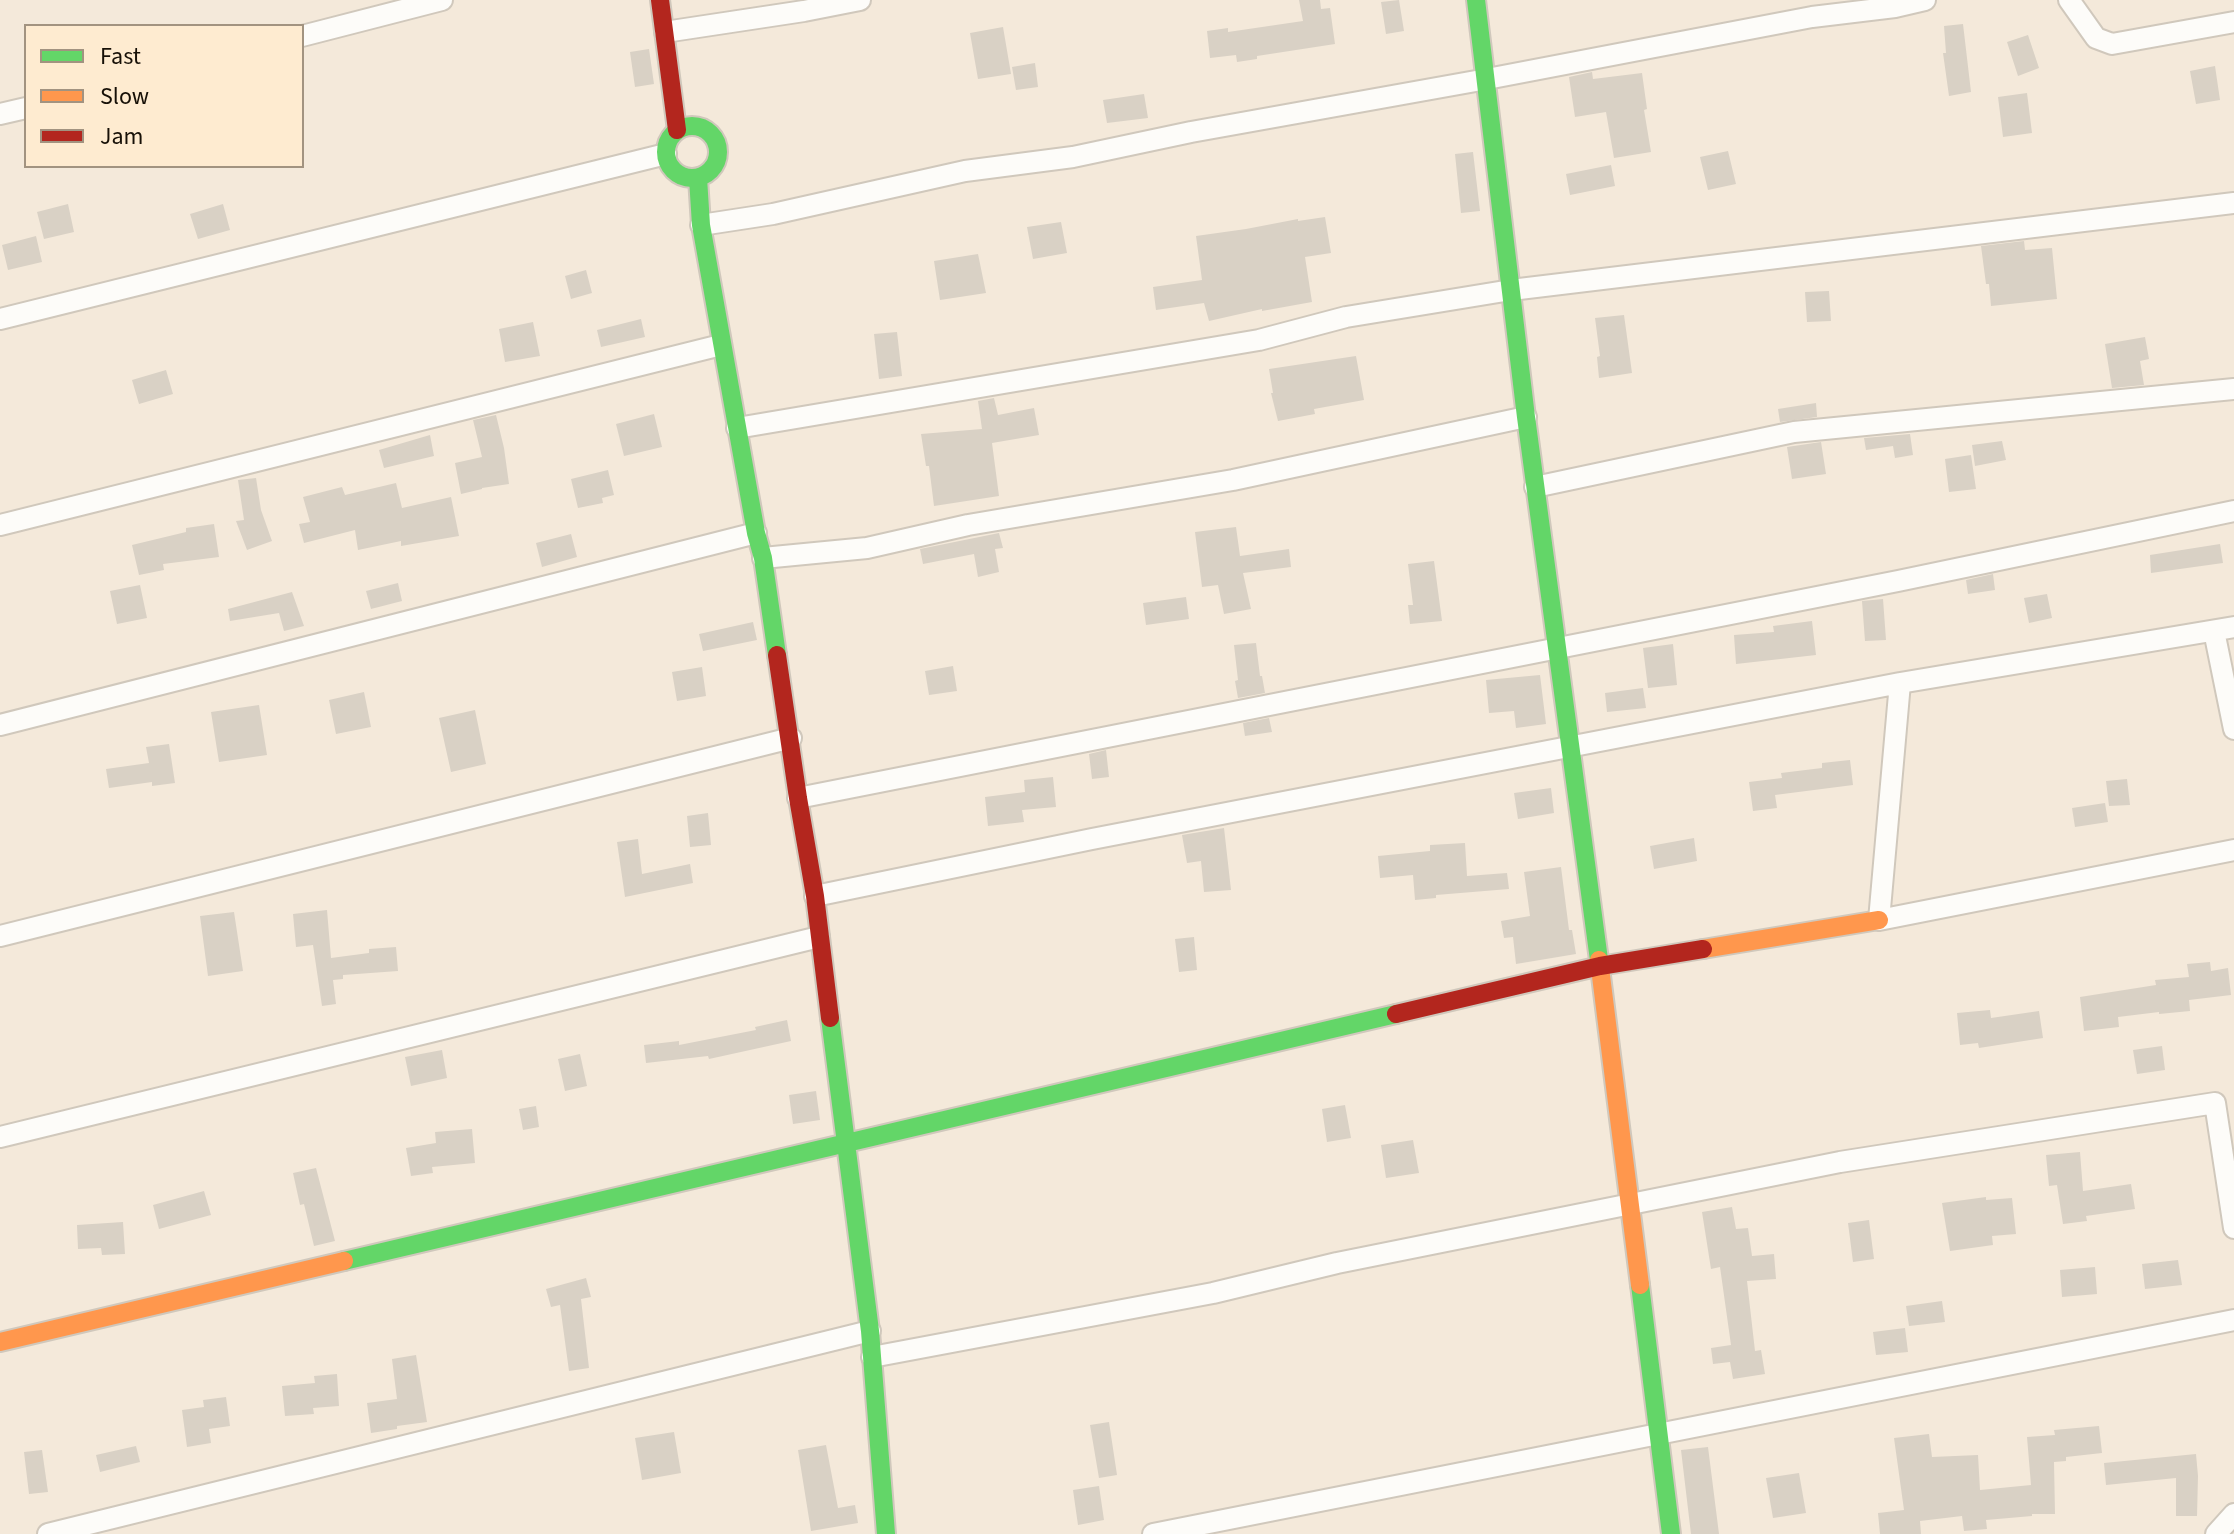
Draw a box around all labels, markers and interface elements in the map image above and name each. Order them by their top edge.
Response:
legend [24,24,304,168]
text: Fast [100,39,141,74]
text: Slow [100,79,149,114]
text: Jam [100,119,144,154]

